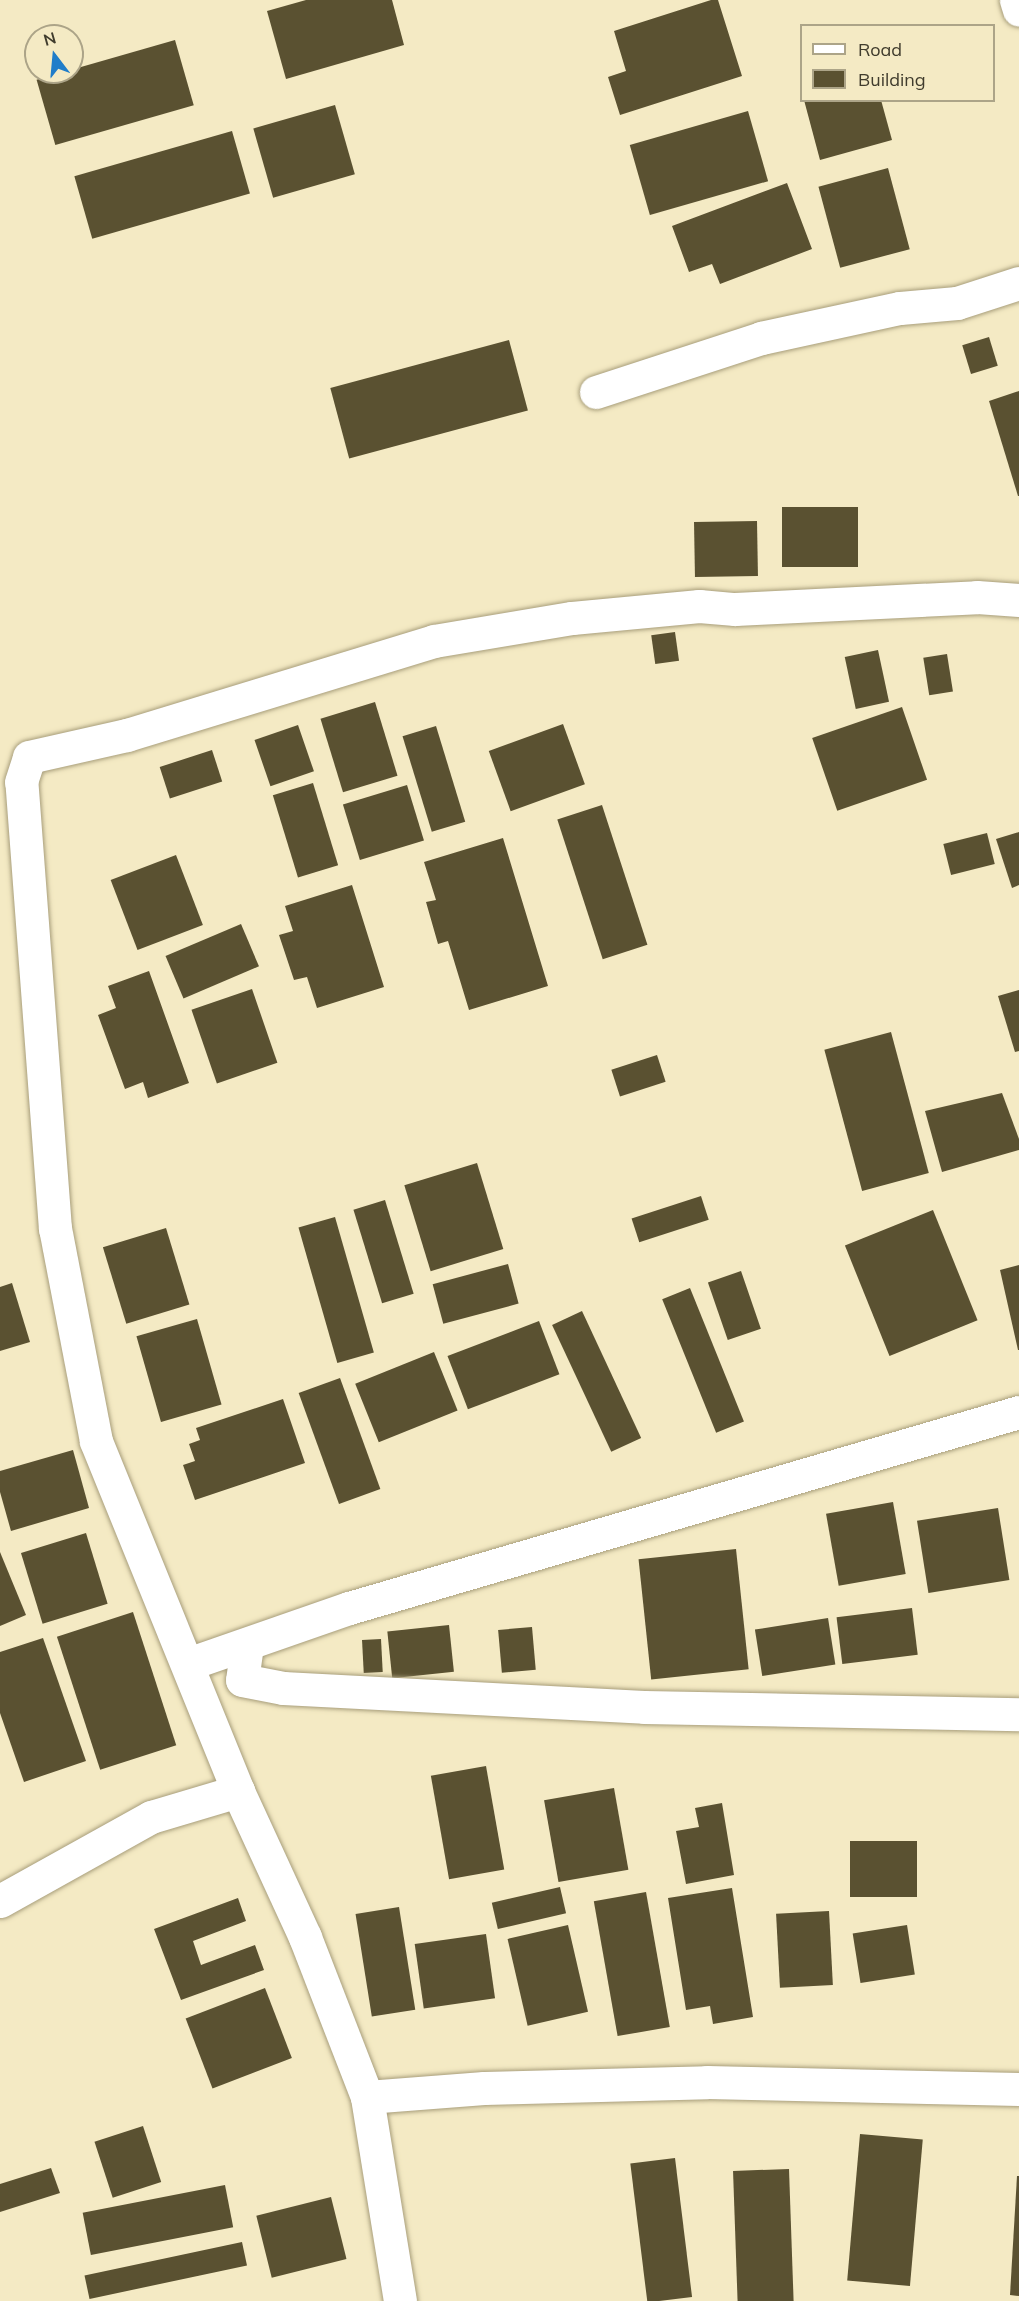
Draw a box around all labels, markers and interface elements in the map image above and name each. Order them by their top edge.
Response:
north arrow [24,24,84,84]
legend [800,24,995,102]
text: N [41,27,58,50]
text: Road [858,38,902,61]
text: Building [858,68,926,91]

